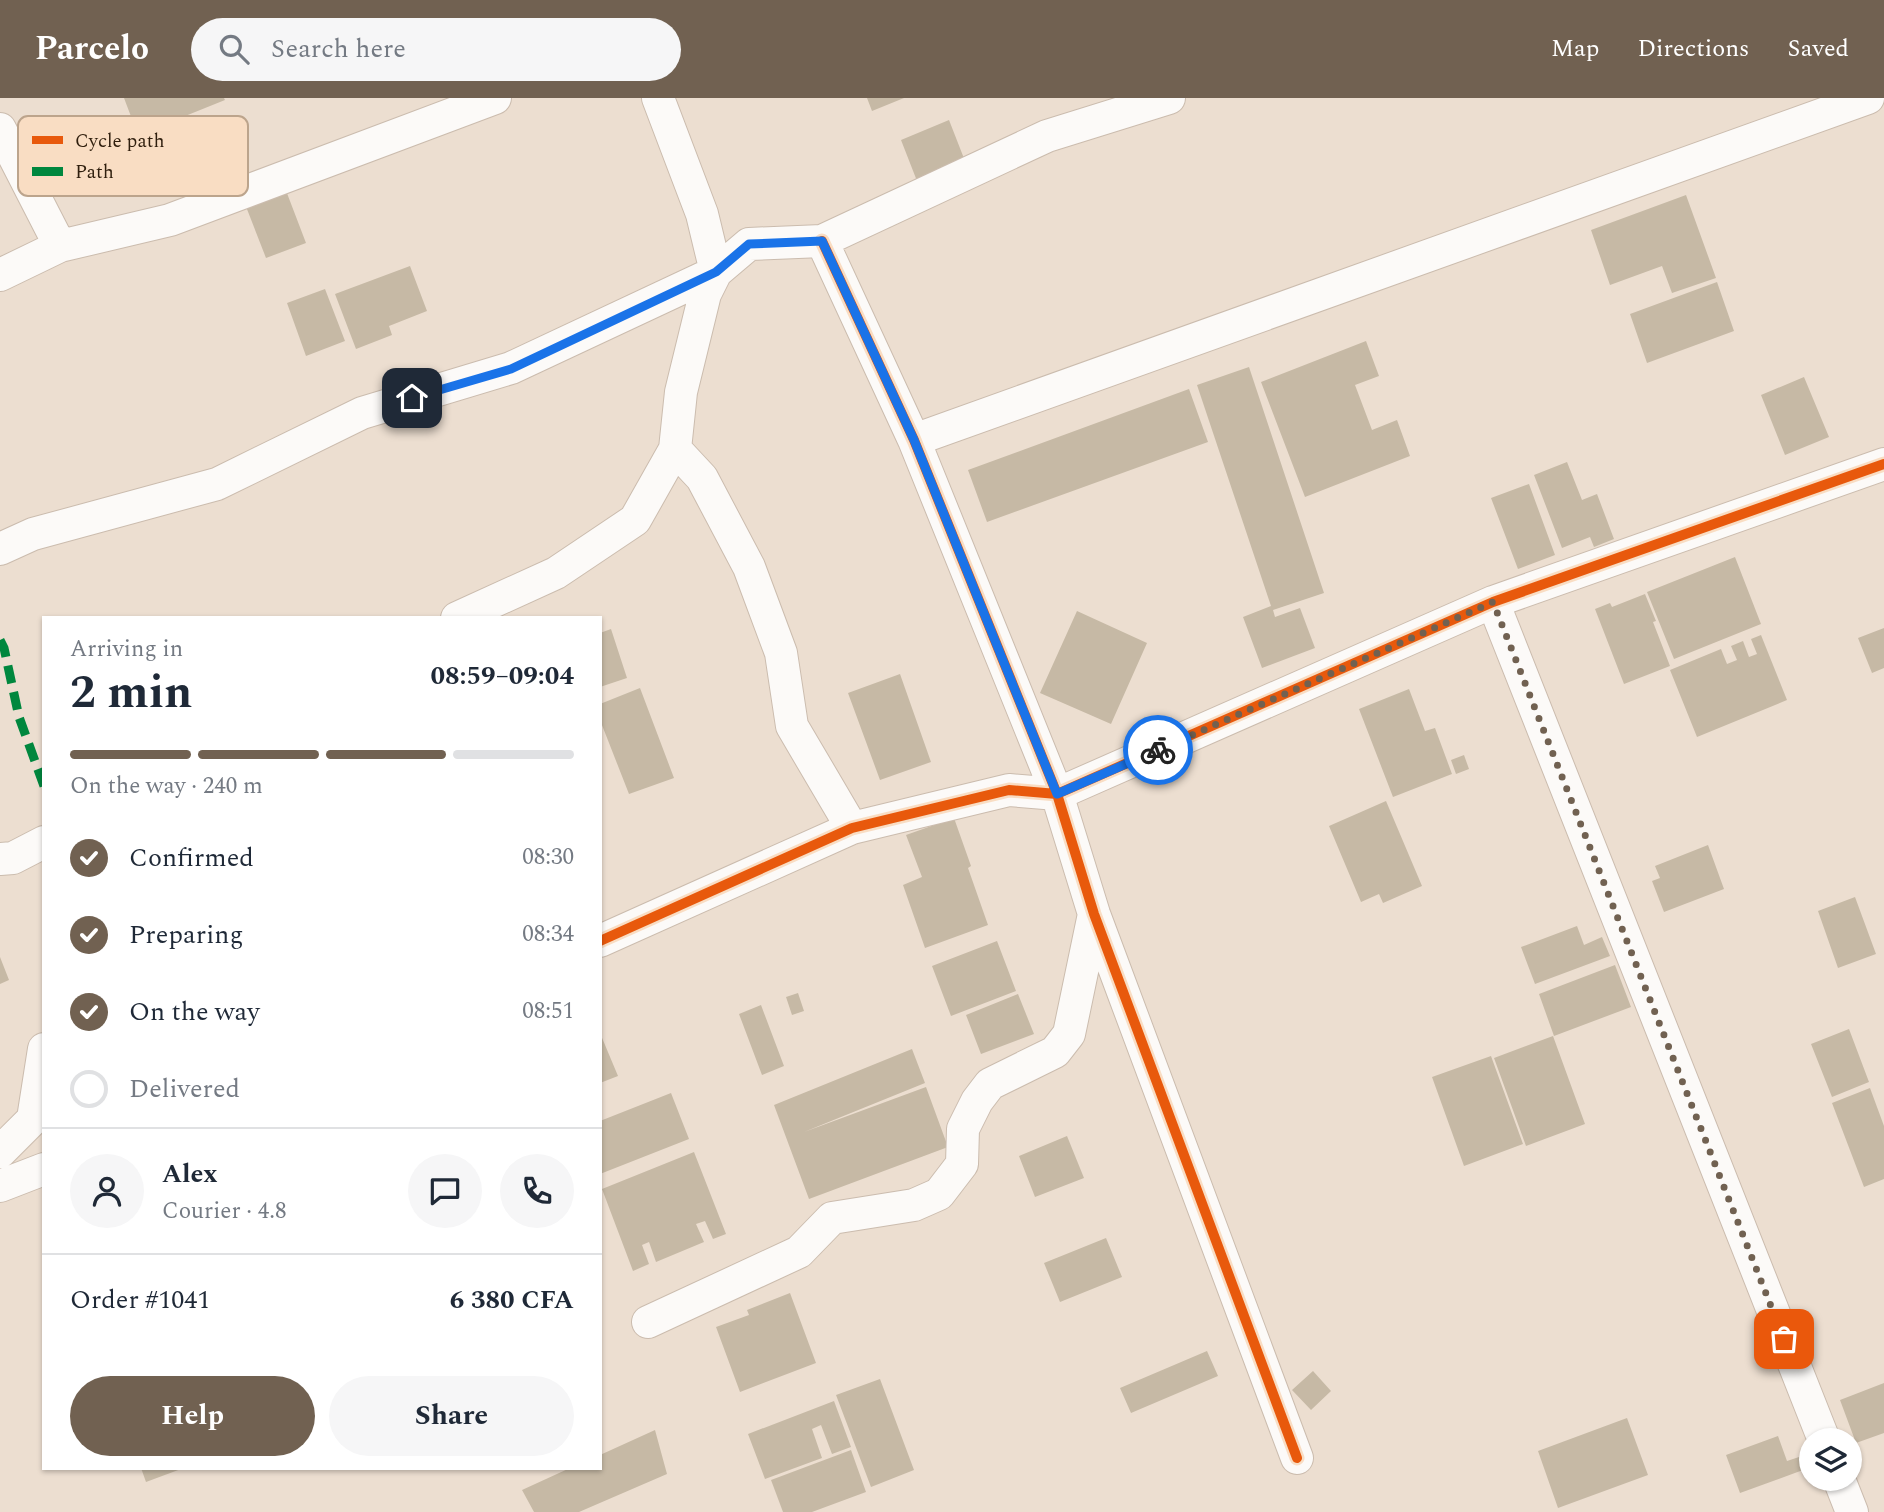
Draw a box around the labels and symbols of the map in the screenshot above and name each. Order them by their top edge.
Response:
legend [18,116,248,196]
text: Cycle path [75,127,165,156]
text: Path [75,158,114,187]
pin [382,368,442,428]
courier [1123,715,1193,785]
pin [1754,1309,1814,1369]

